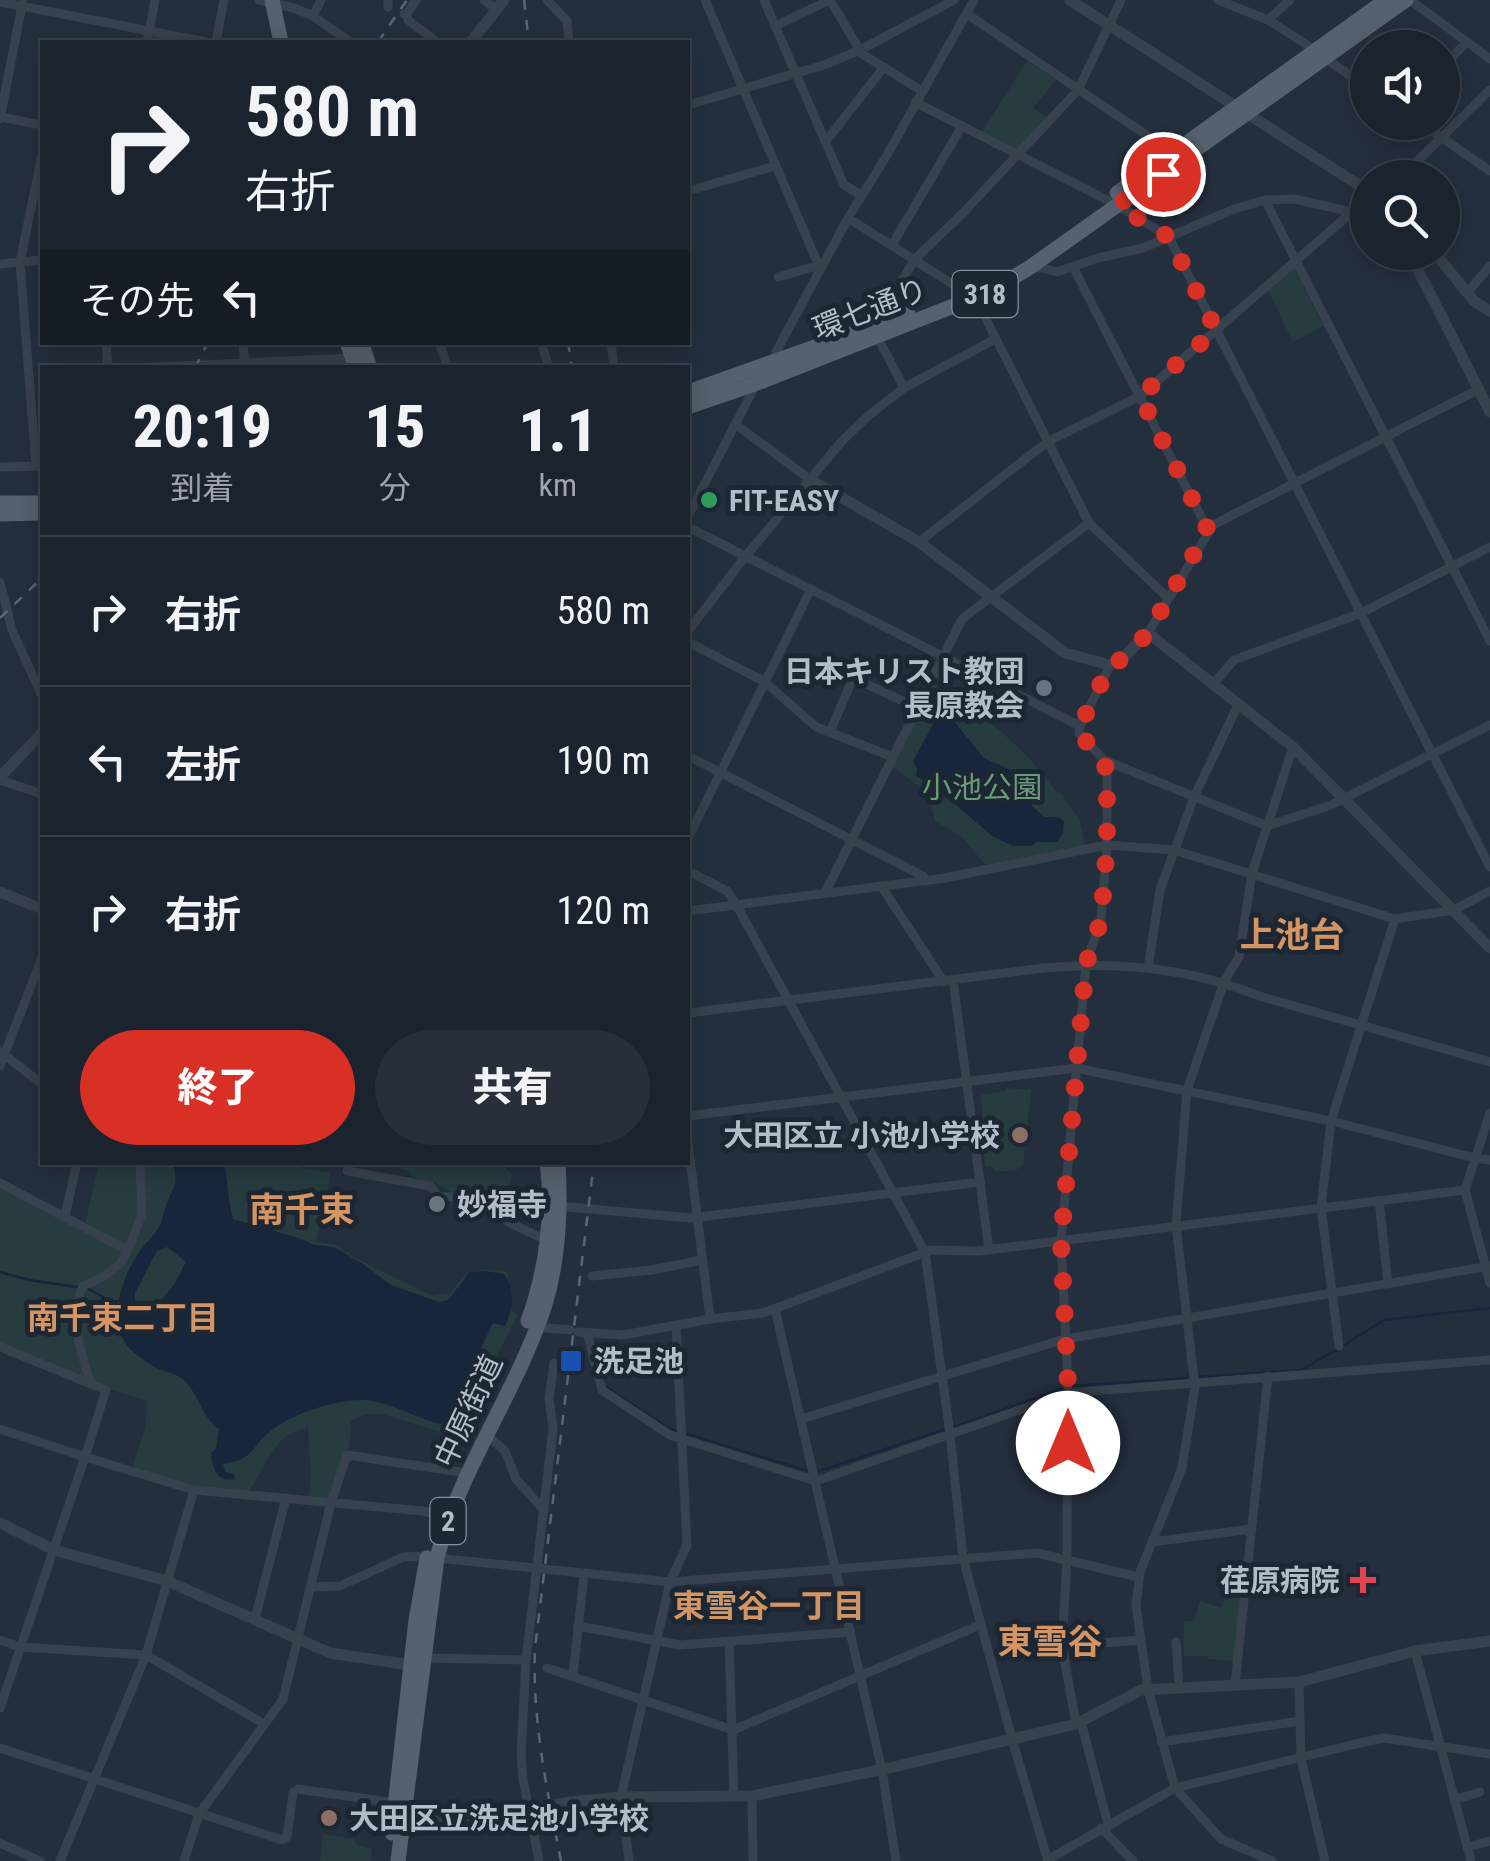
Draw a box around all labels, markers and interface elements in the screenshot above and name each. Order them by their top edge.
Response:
map controls [1350,30,1460,270]
button: sound [1350,30,1460,140]
text: 580 m [245,71,419,153]
icon: right [80,80,210,210]
pin [1121,132,1206,217]
icon: arrive [1136,147,1191,202]
button: search [1350,160,1460,270]
text: 右折 [245,165,335,218]
icon: left [214,270,269,325]
street label: 環七通り [808,271,932,347]
road number: 318 [952,271,1018,317]
text: その先 [80,279,194,323]
text: 20:19 [133,391,272,462]
text: 15 [365,391,426,462]
text: 1.1 [518,395,597,466]
text: km [539,466,577,504]
text: 到着 [170,469,234,507]
text: 分 [379,469,411,507]
place label: FIT-EASY [729,483,840,518]
marker: FIT-EASY [698,489,720,511]
icon: right [80,584,135,639]
text: 580 m [556,589,650,633]
text: 右折 [165,593,241,637]
place label: 日本キリスト教団 長原教会 [784,654,1024,723]
marker: 日本キリスト教団 長原教会 [1033,677,1055,699]
icon: left [80,734,135,789]
text: 190 m [556,739,650,783]
text: 左折 [165,743,241,787]
park label: 小池公園 [922,770,1042,805]
icon: right [80,884,135,939]
text: 120 m [556,889,650,933]
text: 右折 [165,893,241,937]
district label: 上池台 [1239,915,1345,956]
button: 終了 [80,1030,355,1145]
button: 共有 [375,1030,650,1145]
place label: 大田区立 小池小学校 [723,1118,1000,1153]
marker: 大田区立 小池小学校 [1009,1124,1031,1146]
place label: 妙福寺 [457,1187,547,1222]
district label: 南千束 [249,1190,355,1231]
marker: 妙福寺 [426,1193,448,1215]
district label: 南千束二丁目 [27,1299,219,1337]
place label: 洗足池 [594,1344,684,1379]
marker: 洗足池 [558,1348,584,1374]
street label: 中原街道 [427,1349,509,1473]
position arrow [1016,1391,1120,1495]
road number: 2 [430,1498,466,1544]
place label: 荏原病院 [1220,1563,1340,1598]
marker: 荏原病院 [1350,1567,1376,1593]
district label: 東雪谷一丁目 [673,1587,865,1625]
district label: 東雪谷 [997,1622,1103,1663]
place label: 大田区立洗足池小学校 [349,1801,649,1836]
marker: 大田区立洗足池小学校 [318,1807,340,1829]

